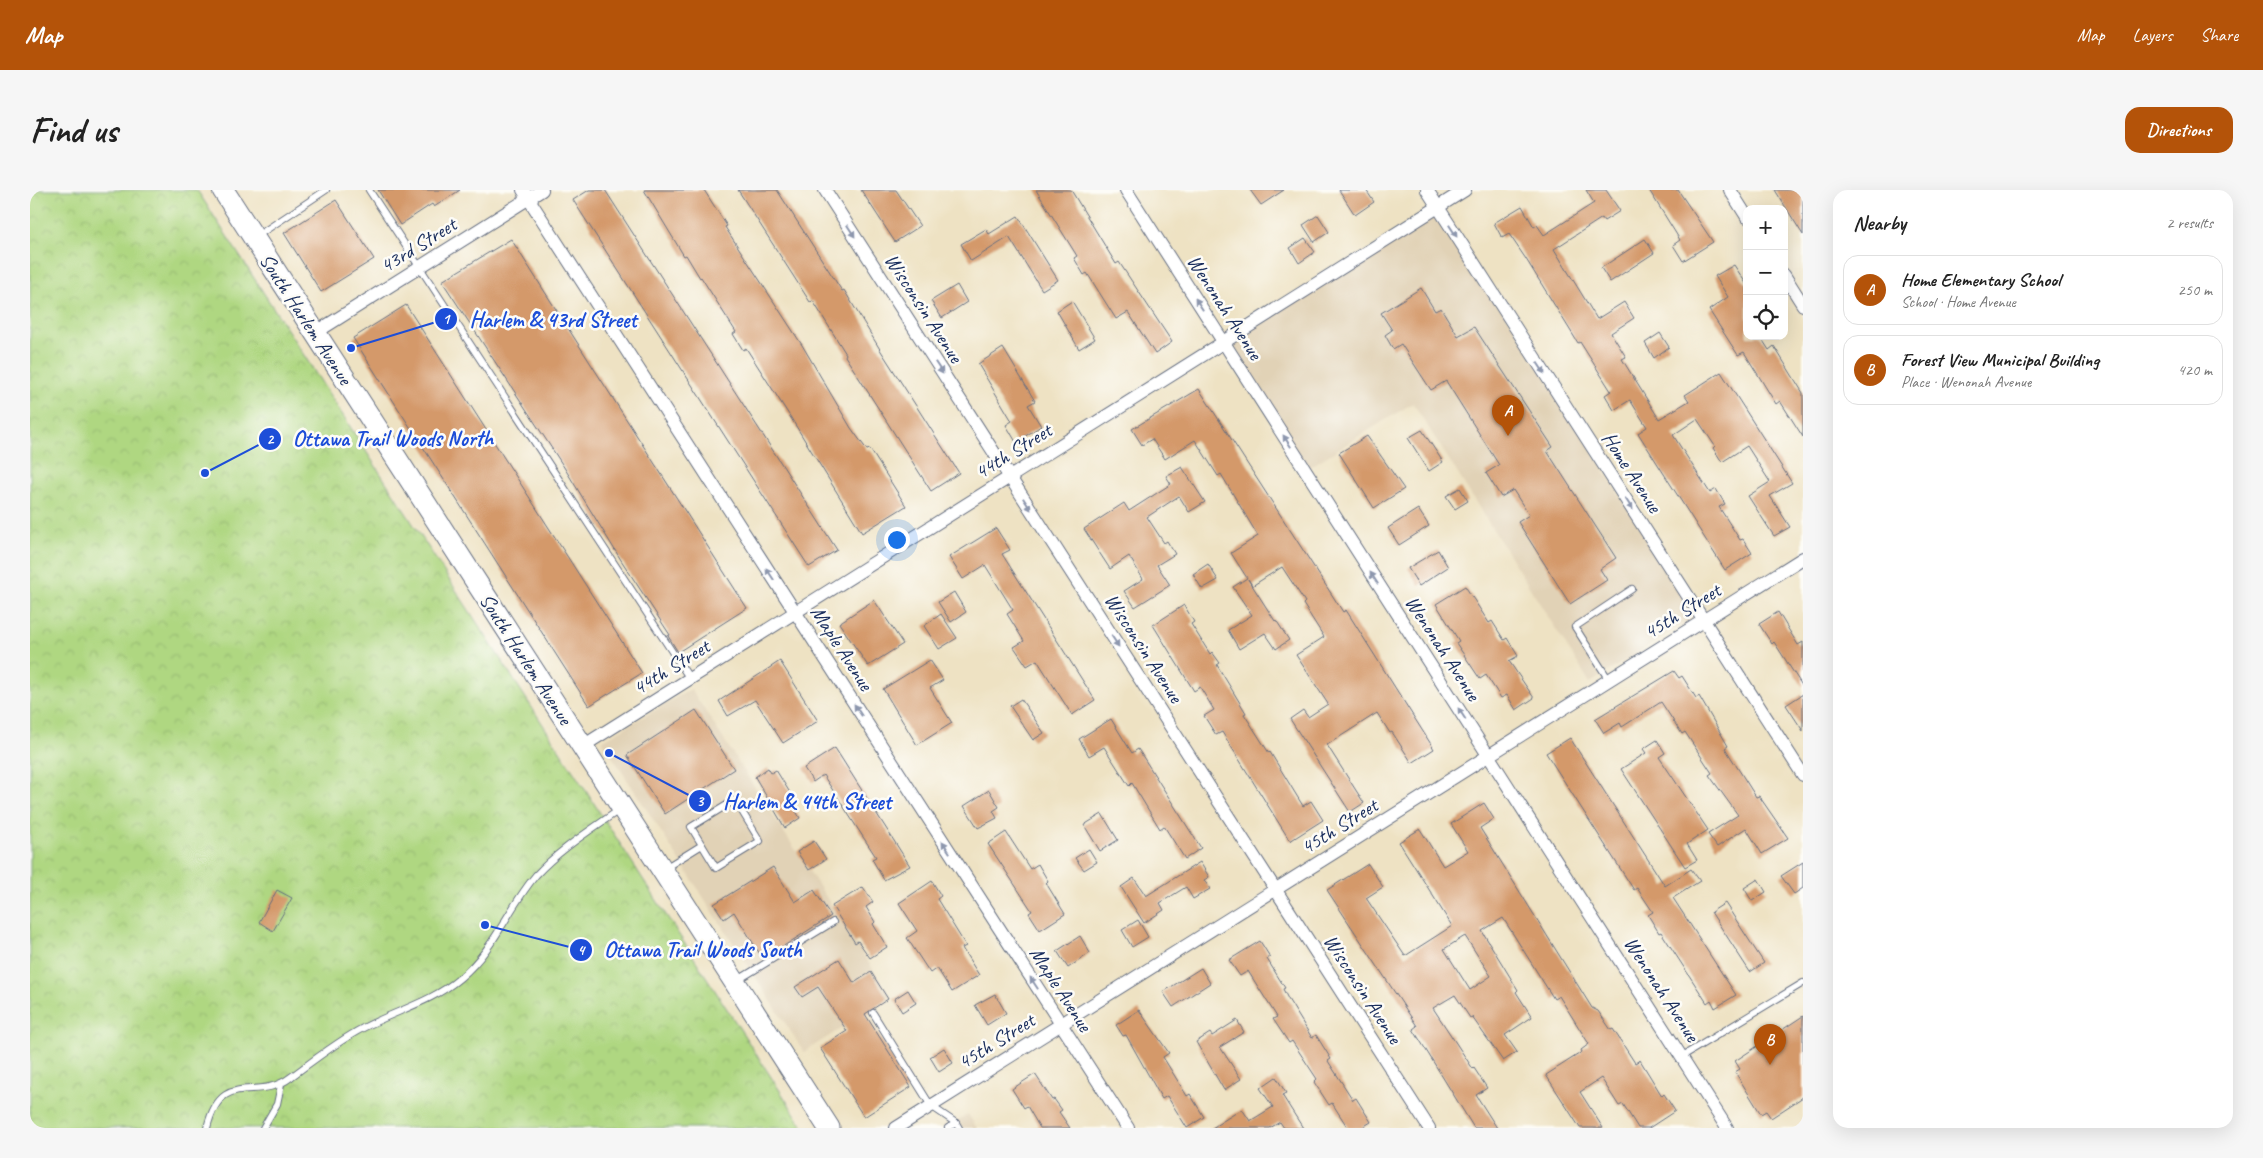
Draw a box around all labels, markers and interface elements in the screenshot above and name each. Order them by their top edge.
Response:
text: Map [25,20,62,50]
text: Map [2077,24,2105,46]
text: Layers [2133,24,2172,46]
text: Share [2200,24,2238,46]
button: Directions [2125,107,2233,153]
text: Find us [30,108,117,153]
map controls [1743,205,1788,340]
button: + [1743,205,1788,250]
street label: 43rd Street [375,210,463,279]
text: Nearby [1853,210,1906,236]
text: 2 results [2166,213,2213,233]
one-way arrow [846,224,856,238]
one-way arrow [1448,224,1458,238]
street label: South Harlem Avenue [254,248,359,391]
street label: Wisconsin Avenue [879,248,970,369]
street label: Wenonah Avenue [1181,250,1269,365]
button: − [1743,250,1788,295]
text: Home Elementary School [1901,268,2060,292]
text: A [1866,280,1874,300]
text: 250 m [2178,280,2212,300]
text: School · Home Avenue [1901,292,2016,312]
button: locate [1743,295,1788,340]
one-way arrow [1194,298,1204,311]
callout: Harlem & 43rd Street [434,301,646,338]
text: Harlem & 43rd Street [469,306,639,334]
text: 1 [443,310,452,329]
text: Forest View Municipal Building [1901,348,2099,372]
text: B [1866,360,1874,380]
text: 420 m [2178,360,2212,380]
one-way arrow [934,361,944,374]
one-way arrow [1536,361,1546,374]
text: Place · Wenonah Avenue [1901,372,2031,392]
pin: A [1492,395,1524,436]
street label: 44th Street [970,416,1058,485]
callout: Ottawa Trail Woods North [257,420,504,457]
text: Ottawa Trail Woods North [293,425,495,453]
street label: Home Avenue [1596,427,1668,518]
text: 2 [267,430,275,449]
one-way arrow [1282,434,1291,448]
one-way arrow [1022,497,1032,511]
one-way arrow [1624,498,1634,511]
your location [884,527,910,553]
one-way arrow [765,567,775,580]
one-way arrow [1370,571,1379,584]
street label: 45th Street [1639,576,1727,645]
street label: South Harlem Avenue [474,588,579,731]
street label: Wisconsin Avenue [1099,588,1190,709]
street label: Wenonah Avenue [1399,591,1487,706]
street label: Maple Avenue [805,601,880,696]
street label: 44th Street [628,632,716,701]
one-way arrow [1110,634,1120,647]
one-way arrow [853,704,863,717]
one-way arrow [1457,708,1467,721]
callout: Harlem & 44th Street [688,782,901,819]
text: Harlem & 44th Street [723,788,894,816]
street label: 45th Street [1296,791,1384,860]
text: 3 [697,792,705,811]
one-way arrow [942,840,951,854]
street label: Wisconsin Avenue [1318,929,1409,1050]
callout: Ottawa Trail Woods South [568,931,812,968]
street label: Wenonah Avenue [1618,932,1706,1047]
text: Ottawa Trail Woods South [604,936,803,964]
text: 4 [578,941,587,960]
street label: Maple Avenue [1024,942,1099,1037]
one-way arrow [1030,977,1039,990]
street label: 45th Street [953,1006,1041,1075]
pin: B [1754,1024,1786,1065]

